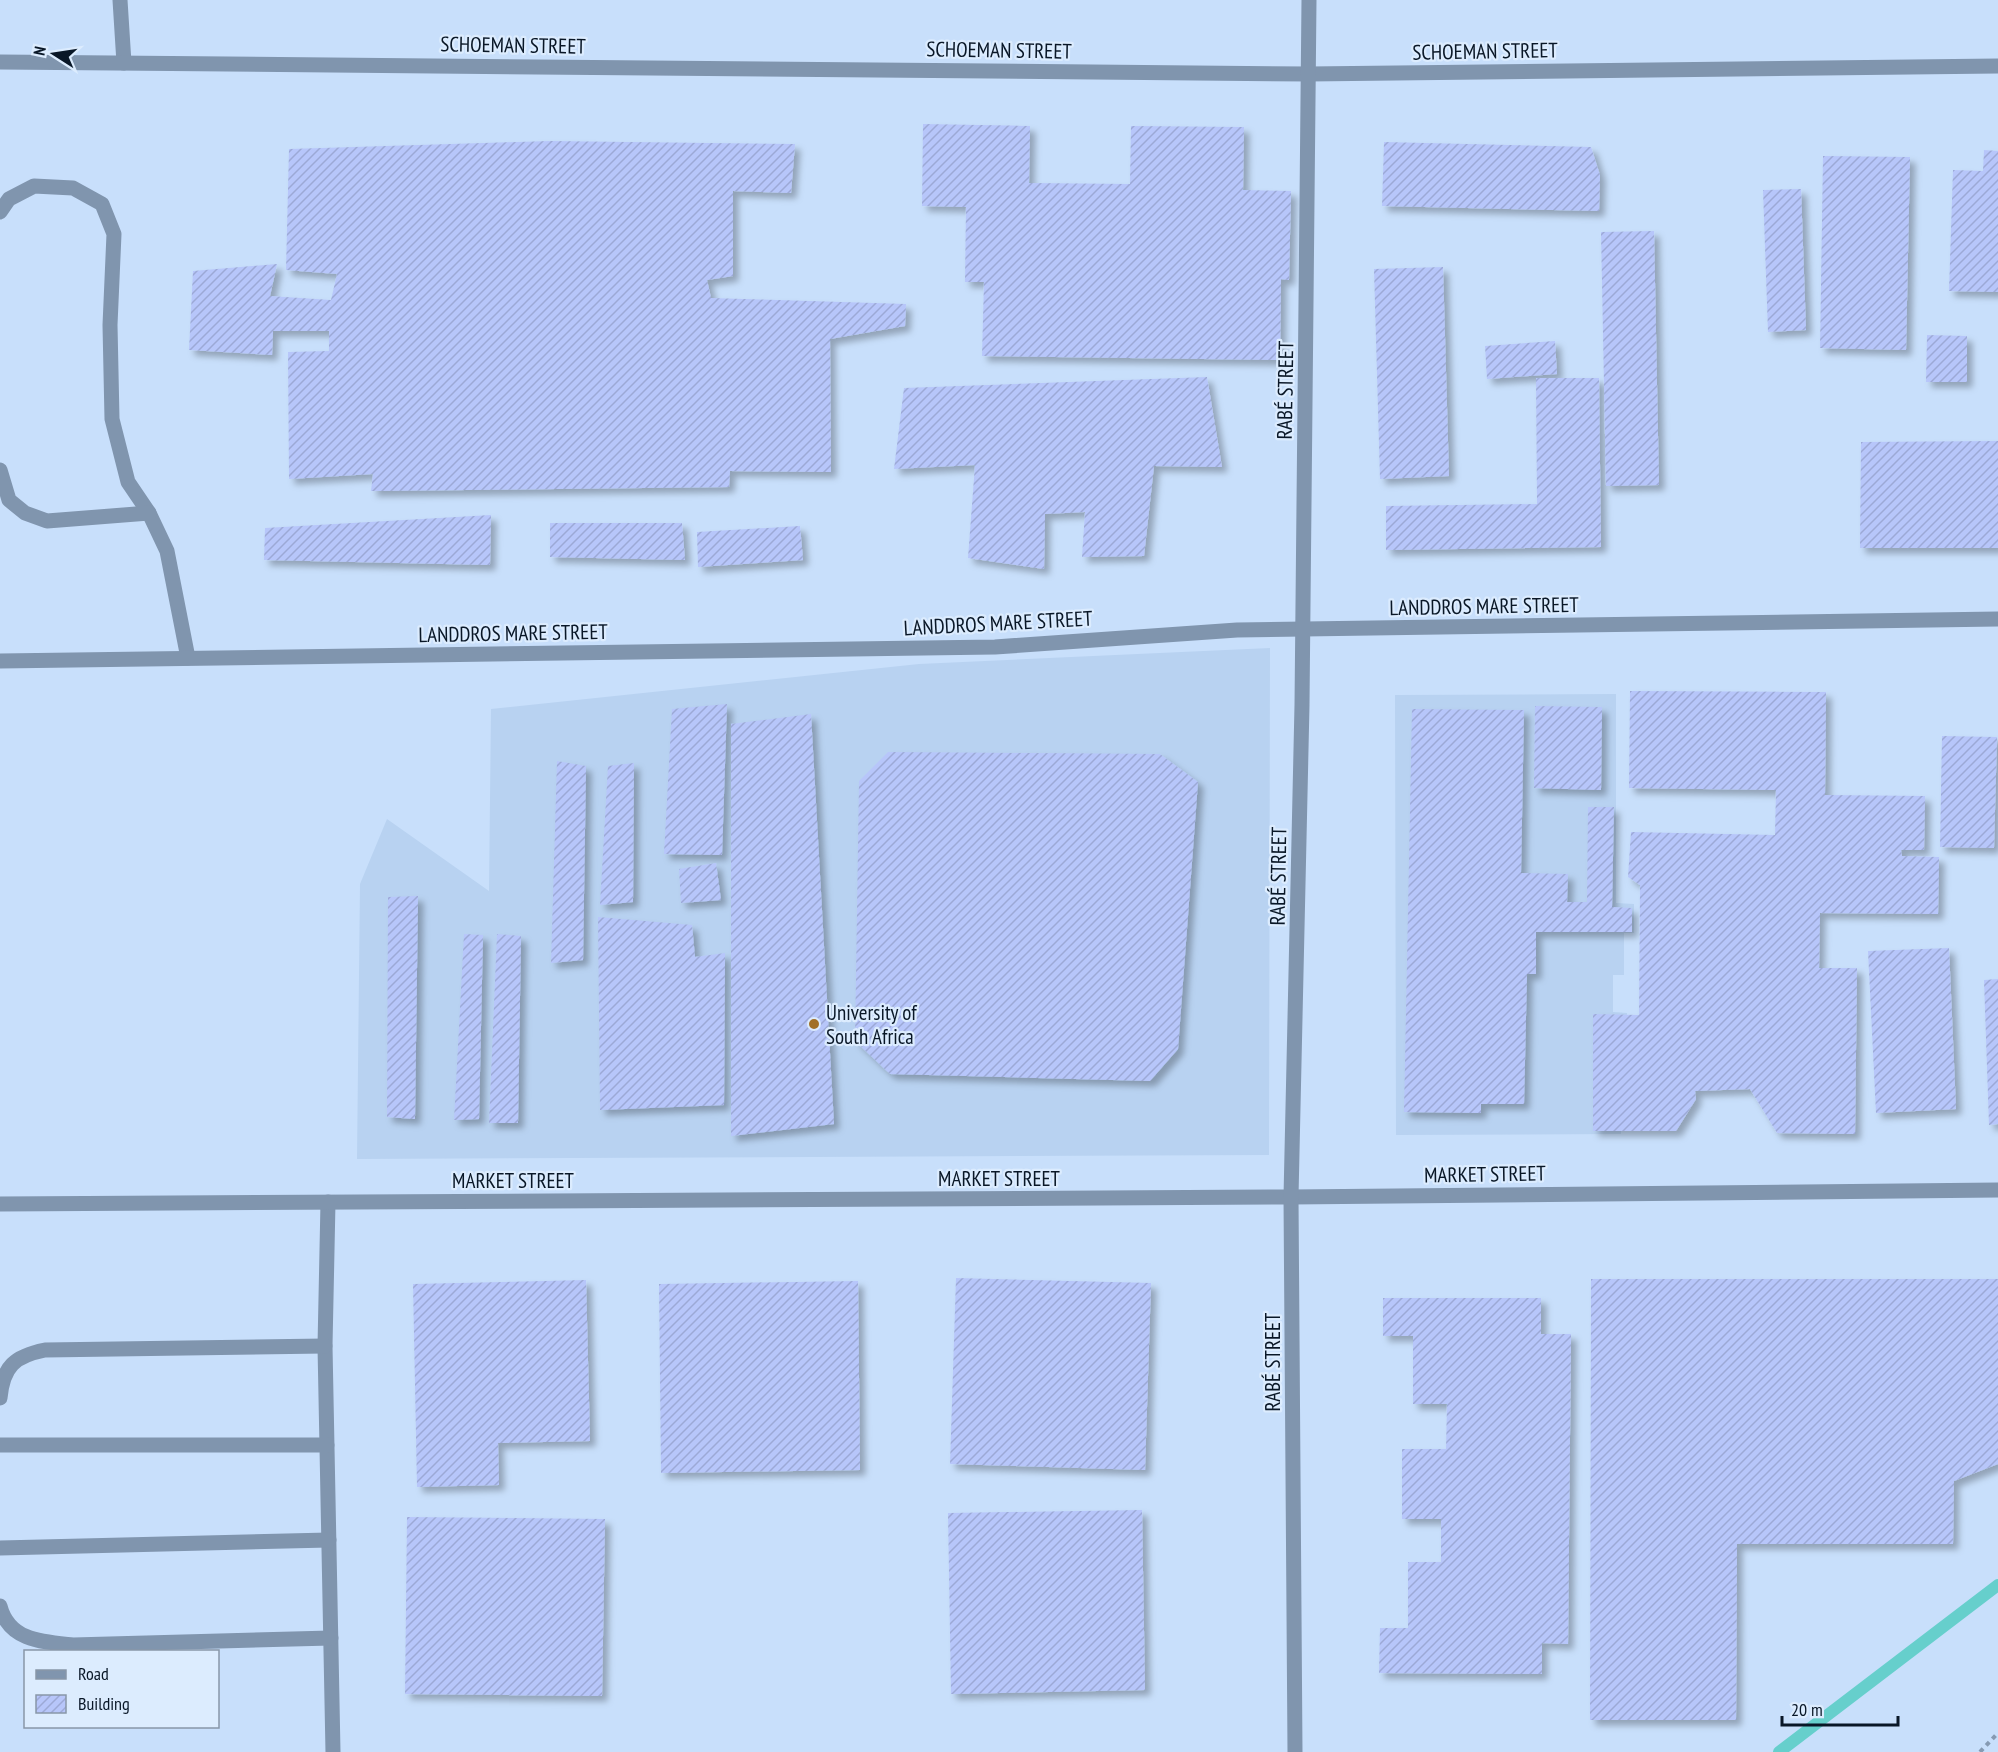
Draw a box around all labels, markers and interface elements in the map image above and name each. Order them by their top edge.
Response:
north arrow [24,24,84,84]
street label: SCHOEMAN STREET [440,30,586,60]
street label: SCHOEMAN STREET [926,35,1072,65]
street label: SCHOEMAN STREET [1412,36,1558,66]
text: N [29,45,50,57]
street label: RABÉ STREET [1271,340,1299,440]
street label: LANDDROS MARE STREET [1389,591,1579,621]
street label: LANDDROS MARE STREET [903,605,1094,641]
street label: LANDDROS MARE STREET [418,618,608,648]
street label: RABÉ STREET [1264,826,1292,926]
place label: University of South Africa [826,999,917,1050]
marker: University of South Africa [807,1017,821,1031]
street label: MARKET STREET [1424,1159,1547,1189]
street label: MARKET STREET [938,1165,1061,1192]
street label: MARKET STREET [452,1167,575,1194]
street label: RABÉ STREET [1259,1312,1286,1411]
legend [24,1650,219,1728]
text: Road [78,1662,109,1685]
scale bar [1782,1689,1898,1727]
text: Building [78,1692,130,1715]
text: 20 m [1791,1698,1823,1721]

